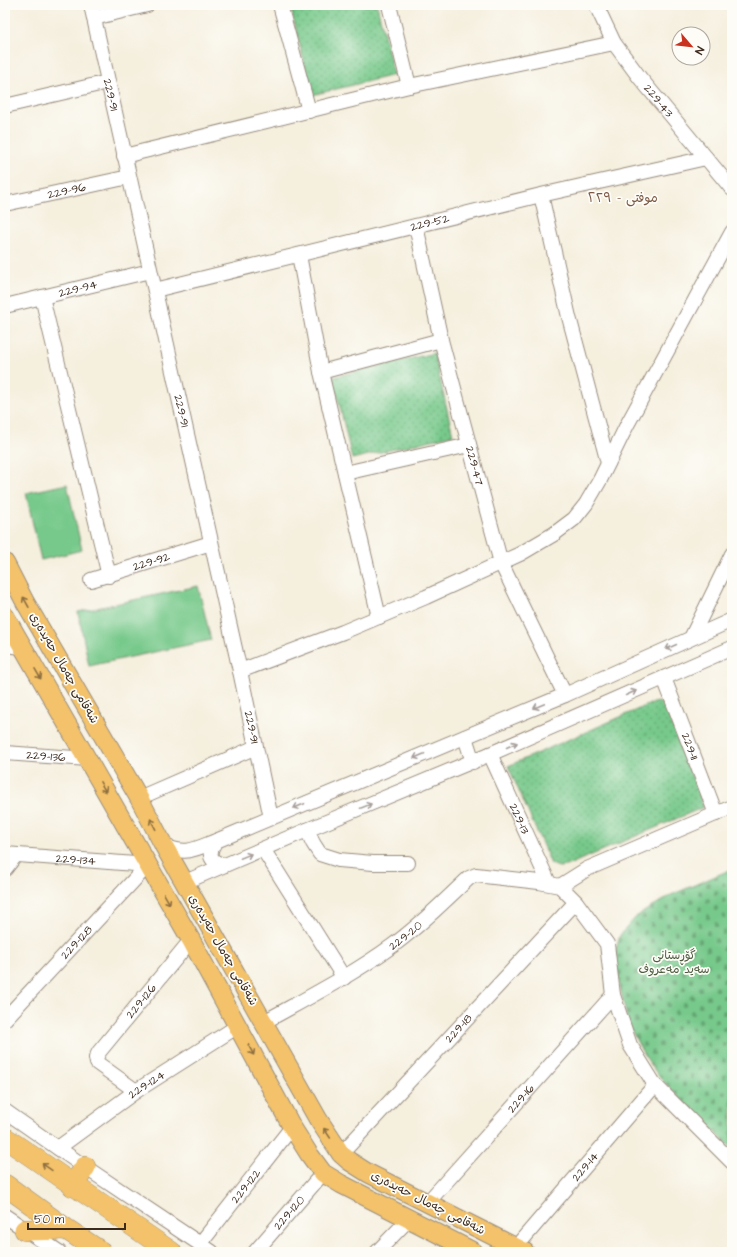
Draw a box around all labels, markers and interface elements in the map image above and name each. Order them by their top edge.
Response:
north arrow [671,26,711,66]
text: N [691,44,708,57]
street label: 229-91 [99,77,123,113]
street label: 229-43 [640,80,678,121]
street label: 229-96 [46,178,88,203]
district label: موفتی - ٢٢٩ [588,189,658,207]
street label: 229-52 [408,209,451,235]
street label: 229-94 [57,276,99,301]
street label: 229-91 [170,393,194,429]
street label: 229-47 [461,444,488,488]
street label: 229-92 [131,548,172,575]
one-way arrow [21,596,29,608]
street label: شەقامی جەمال حەیدەری [25,609,103,727]
one-way arrow [665,644,677,651]
one-way arrow [34,668,42,680]
one-way arrow [625,689,637,696]
one-way arrow [533,702,545,710]
street label: 229-91 [240,710,264,746]
street label: 229-11 [677,730,703,762]
one-way arrow [506,741,518,748]
street label: 229-136 [26,746,67,766]
one-way arrow [414,753,426,760]
one-way arrow [99,780,107,792]
street label: 229-13 [505,800,534,837]
one-way arrow [360,801,372,809]
one-way arrow [294,803,306,810]
one-way arrow [148,819,156,831]
street label: 229-134 [55,849,96,869]
one-way arrow [240,852,252,859]
street label: شەقامی جەمال حەیدەری [184,891,262,1009]
one-way arrow [164,893,172,905]
street label: 229-20 [385,917,426,954]
street label: 229-128 [56,921,97,963]
park label: گۆڕستانی سەید مەعروف [638,947,710,978]
street label: 229-126 [122,980,161,1022]
street label: 229-18 [441,1010,476,1046]
one-way arrow [248,1043,255,1055]
street label: 229-124 [124,1066,168,1103]
street label: 229-16 [503,1080,538,1116]
one-way arrow [323,1127,331,1138]
street label: 229-14 [567,1148,603,1185]
one-way arrow [41,1163,52,1171]
street label: 229-122 [227,1165,265,1207]
street label: شەقامی جەمال حەیدەری [368,1167,488,1239]
street label: 229-120 [269,1191,309,1233]
scale bar [28,1205,125,1231]
text: 50 m [34,1211,65,1228]

